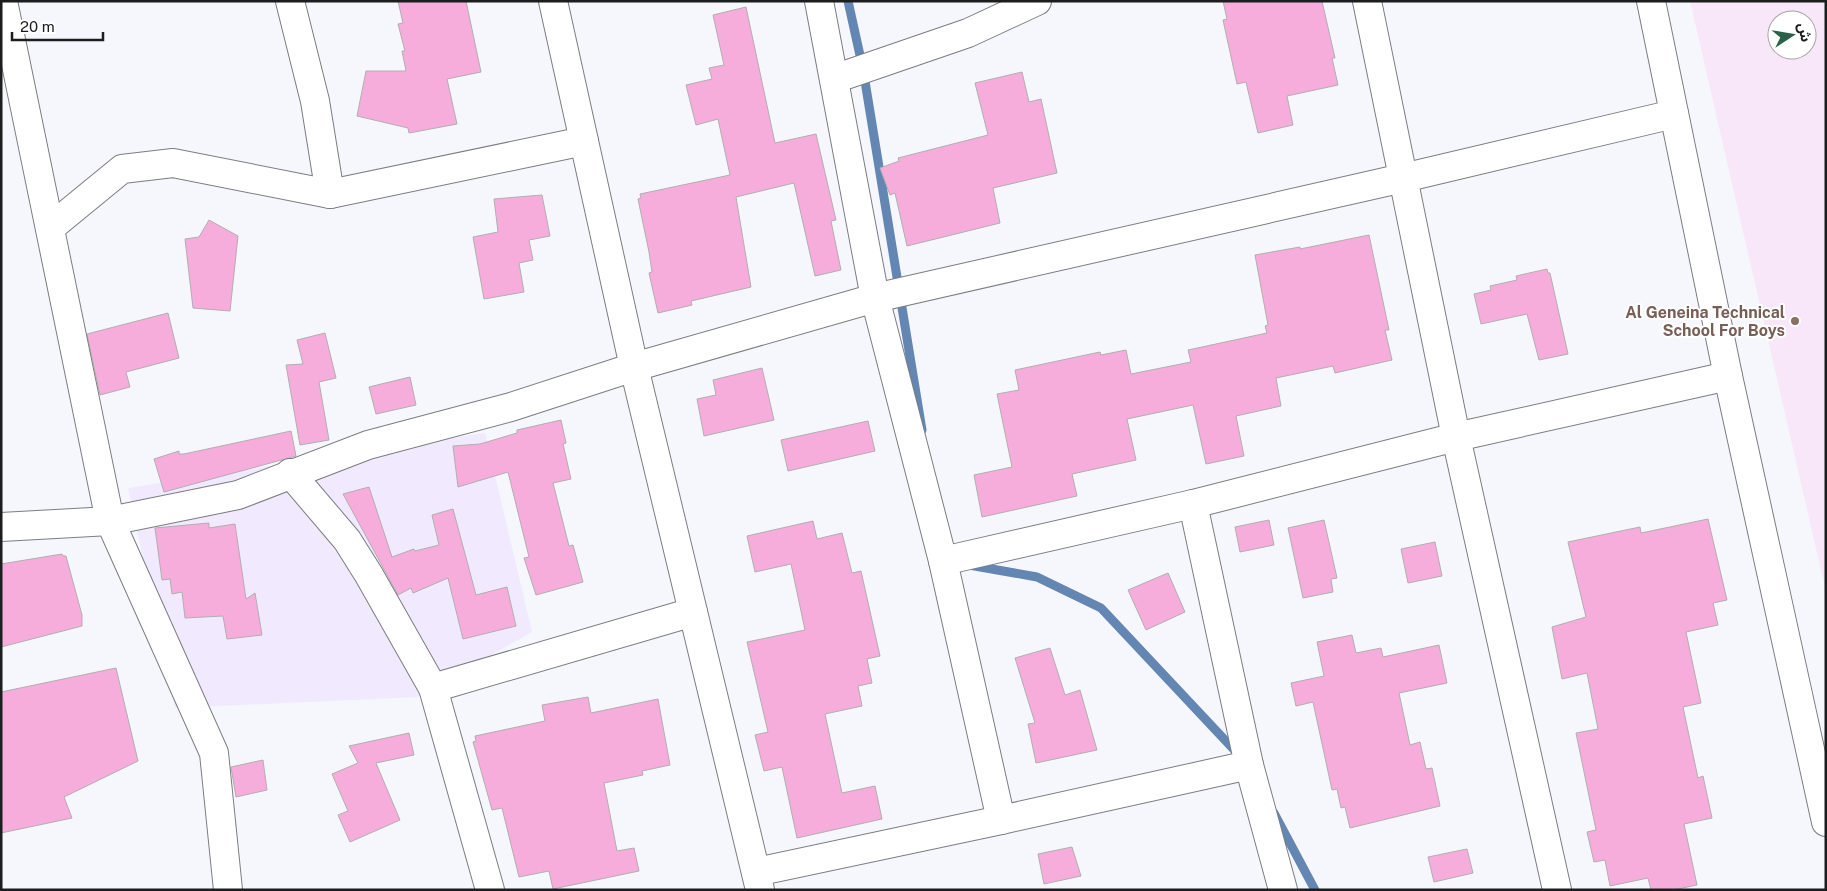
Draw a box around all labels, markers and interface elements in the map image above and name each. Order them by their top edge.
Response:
scale bar [12,10,104,42]
north arrow [1767,10,1817,60]
text: 20 m [20,18,55,35]
text: ش [1795,21,1815,43]
place label: Al Geneina Technical School For Boys [1625,303,1785,340]
marker: Al Geneina Technical School For Boys [1789,315,1801,327]

